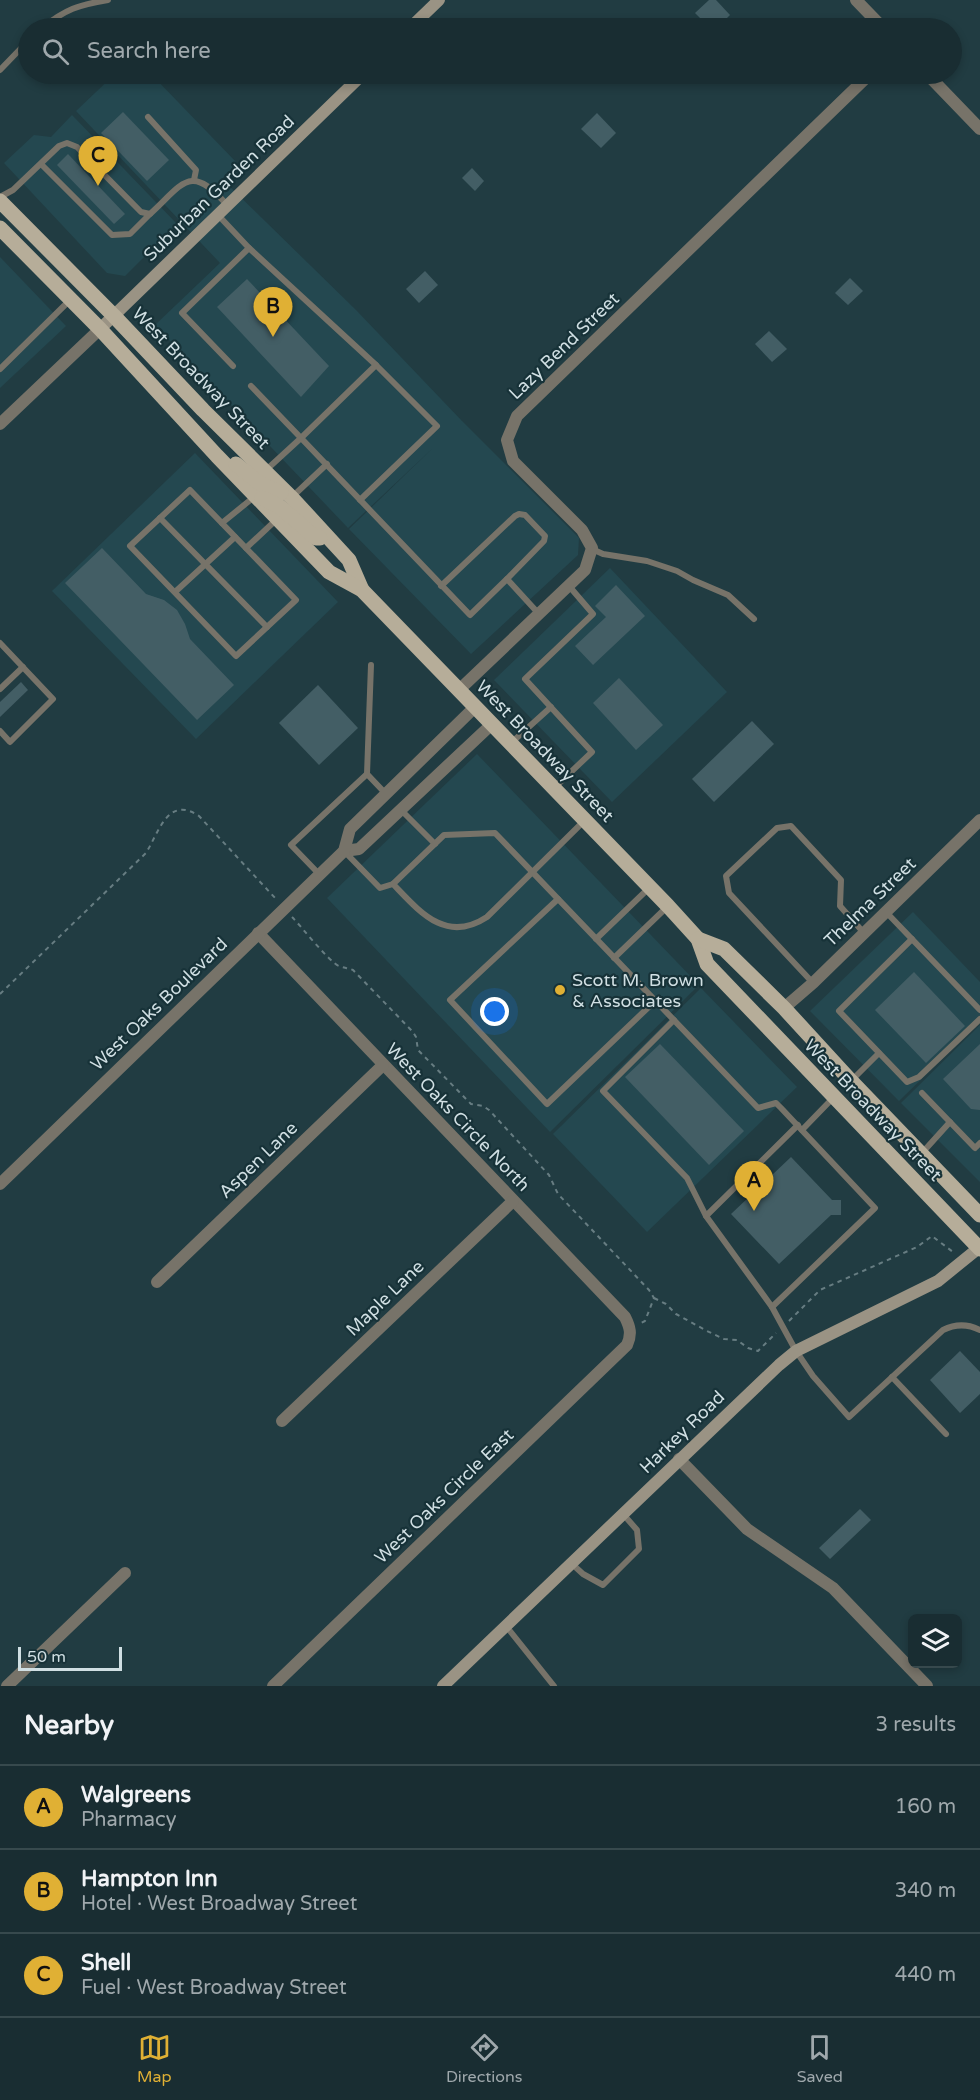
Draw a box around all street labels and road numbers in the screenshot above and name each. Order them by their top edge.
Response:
street label: Suburban Garden Road [139,110,299,266]
street label: Lazy Bend Street [504,288,624,404]
street label: West Broadway Street [128,303,274,453]
street label: West Broadway Street [471,675,619,827]
street label: Thelma Street [819,853,921,951]
street label: West Oaks Boulevard [86,933,232,1075]
street label: West Broadway Street [799,1034,947,1186]
street label: West Oaks Circle North [381,1038,535,1196]
street label: Aspen Lane [214,1117,302,1203]
street label: Maple Lane [341,1255,429,1341]
street label: Harkey Road [635,1386,729,1478]
street label: West Oaks Circle East [370,1424,518,1568]

